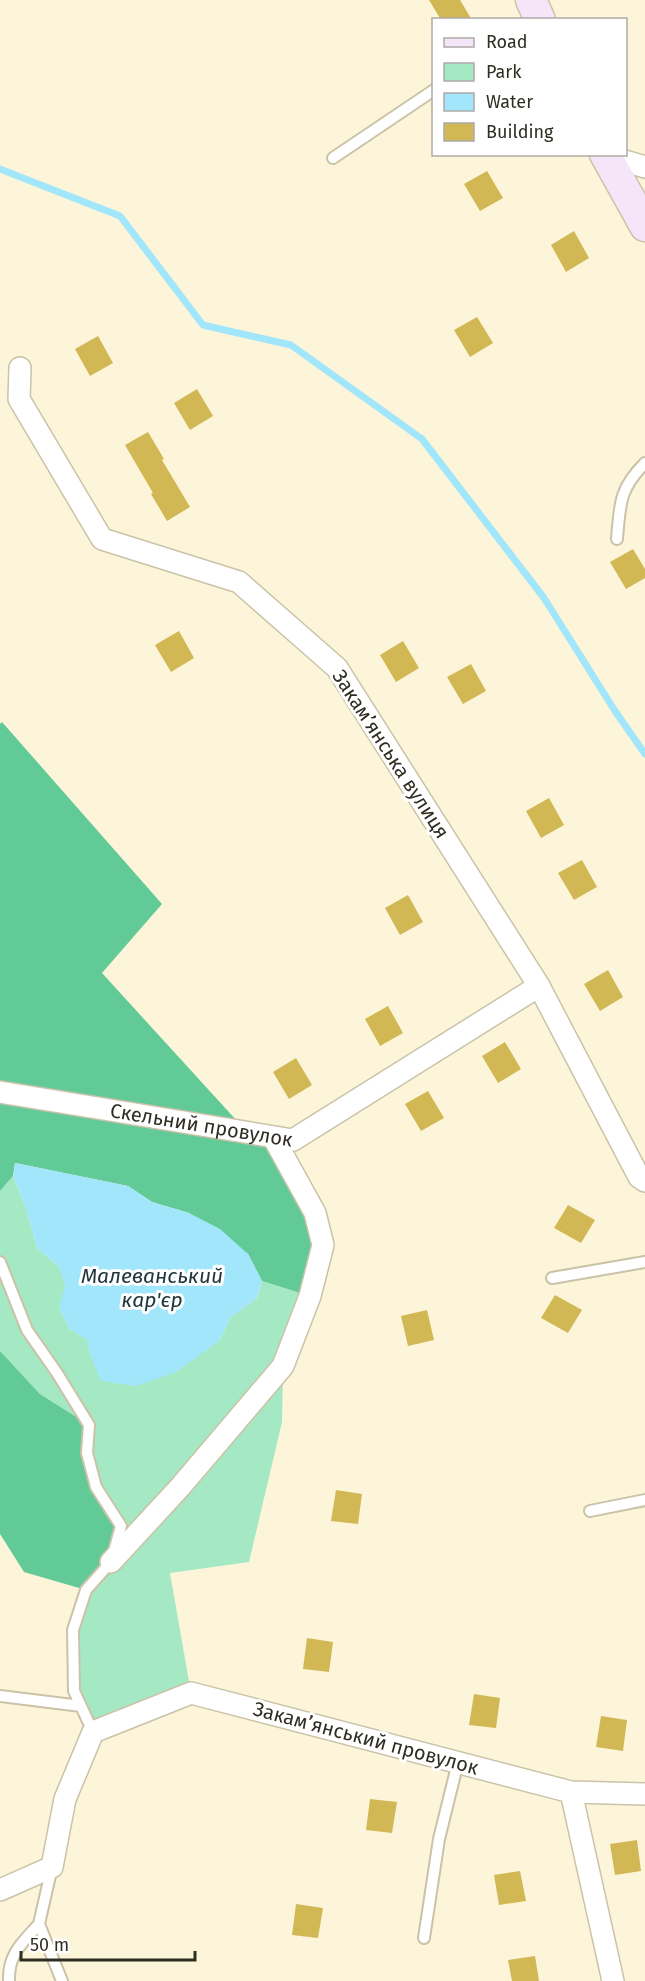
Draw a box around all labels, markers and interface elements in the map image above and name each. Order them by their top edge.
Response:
legend [432,18,627,156]
text: Road [486,31,528,53]
text: Park [486,61,522,83]
text: Water [486,91,533,113]
text: Building [486,121,554,143]
street label: Закамʼянська вулиця [328,665,454,843]
street label: Скельний провулок [108,1098,295,1152]
water label: Малеванський кар'єр [81,1263,223,1313]
street label: Закамʼянський провулок [251,1696,482,1780]
scale bar [21,1924,195,1962]
text: 50 m [30,1934,69,1956]

